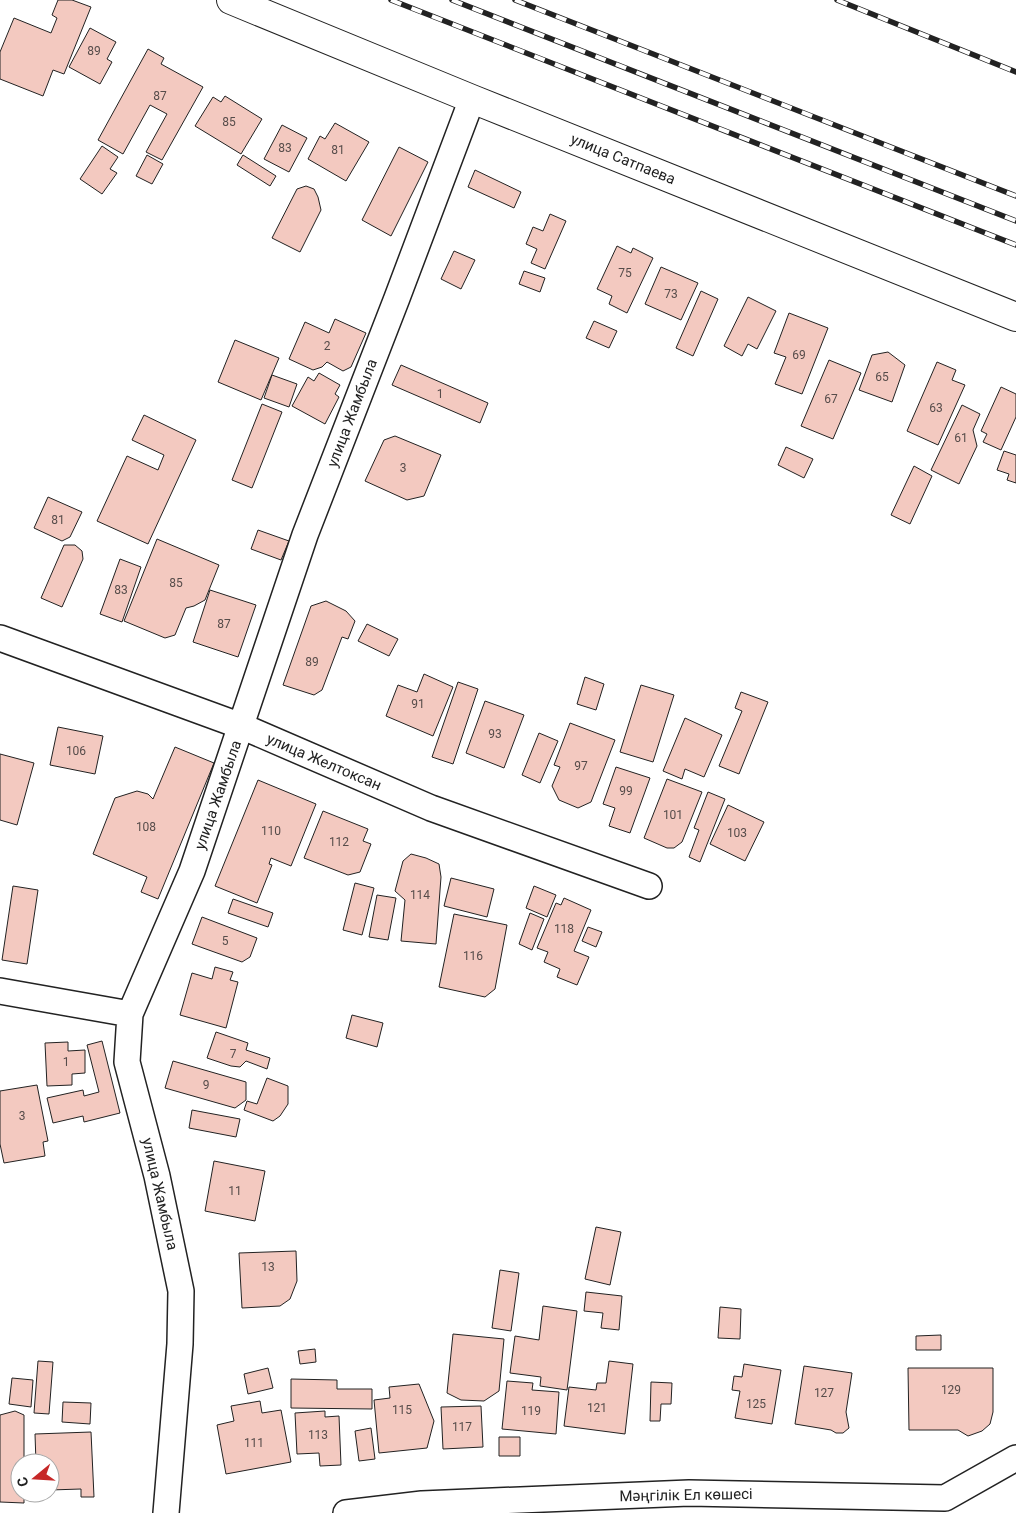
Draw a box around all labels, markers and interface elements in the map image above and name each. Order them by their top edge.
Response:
house number: 89 [87,44,101,58]
house number: 87 [153,89,167,103]
house number: 85 [222,115,236,129]
street label: улица Сатпаева [568,130,678,188]
house number: 83 [278,141,292,155]
house number: 81 [331,143,345,157]
house number: 75 [618,266,632,280]
house number: 73 [664,287,678,301]
house number: 2 [324,339,331,353]
house number: 69 [792,348,806,362]
street label: улица Жамбыла [323,356,381,470]
house number: 65 [875,370,889,384]
house number: 1 [437,387,443,401]
house number: 67 [824,392,838,406]
house number: 63 [929,401,943,415]
house number: 61 [954,431,968,445]
house number: 3 [400,461,406,475]
house number: 81 [51,513,65,527]
house number: 85 [169,576,183,590]
house number: 83 [114,583,128,597]
house number: 87 [217,617,231,631]
house number: 89 [305,655,319,669]
house number: 91 [411,697,425,711]
house number: 93 [488,727,502,741]
street label: улица Желтоксан [264,730,384,794]
street label: улица Жамбыла [191,738,245,852]
house number: 106 [66,744,86,758]
house number: 97 [574,759,588,773]
house number: 99 [619,784,633,798]
house number: 101 [663,808,683,822]
house number: 108 [136,820,156,834]
house number: 110 [261,824,281,838]
house number: 103 [727,826,747,840]
house number: 112 [329,835,349,849]
house number: 114 [410,888,430,902]
house number: 118 [554,922,574,936]
house number: 5 [222,934,229,948]
house number: 116 [463,949,483,963]
house number: 7 [230,1047,237,1061]
house number: 1 [63,1055,69,1069]
house number: 9 [203,1078,209,1092]
house number: 3 [19,1109,25,1123]
street label: улица Жамбыла [138,1136,182,1252]
house number: 11 [228,1184,242,1198]
house number: 13 [261,1260,275,1274]
house number: 129 [941,1383,961,1397]
house number: 127 [814,1386,834,1400]
house number: 125 [746,1397,766,1411]
house number: 121 [587,1401,607,1415]
house number: 115 [392,1403,412,1417]
house number: 119 [521,1404,541,1418]
house number: 117 [452,1420,472,1434]
house number: 113 [308,1428,328,1442]
house number: 111 [244,1436,264,1450]
north arrow [10,1453,60,1503]
text: С [14,1475,32,1489]
street label: Мәңгілік Ел көшесі [619,1485,753,1505]

